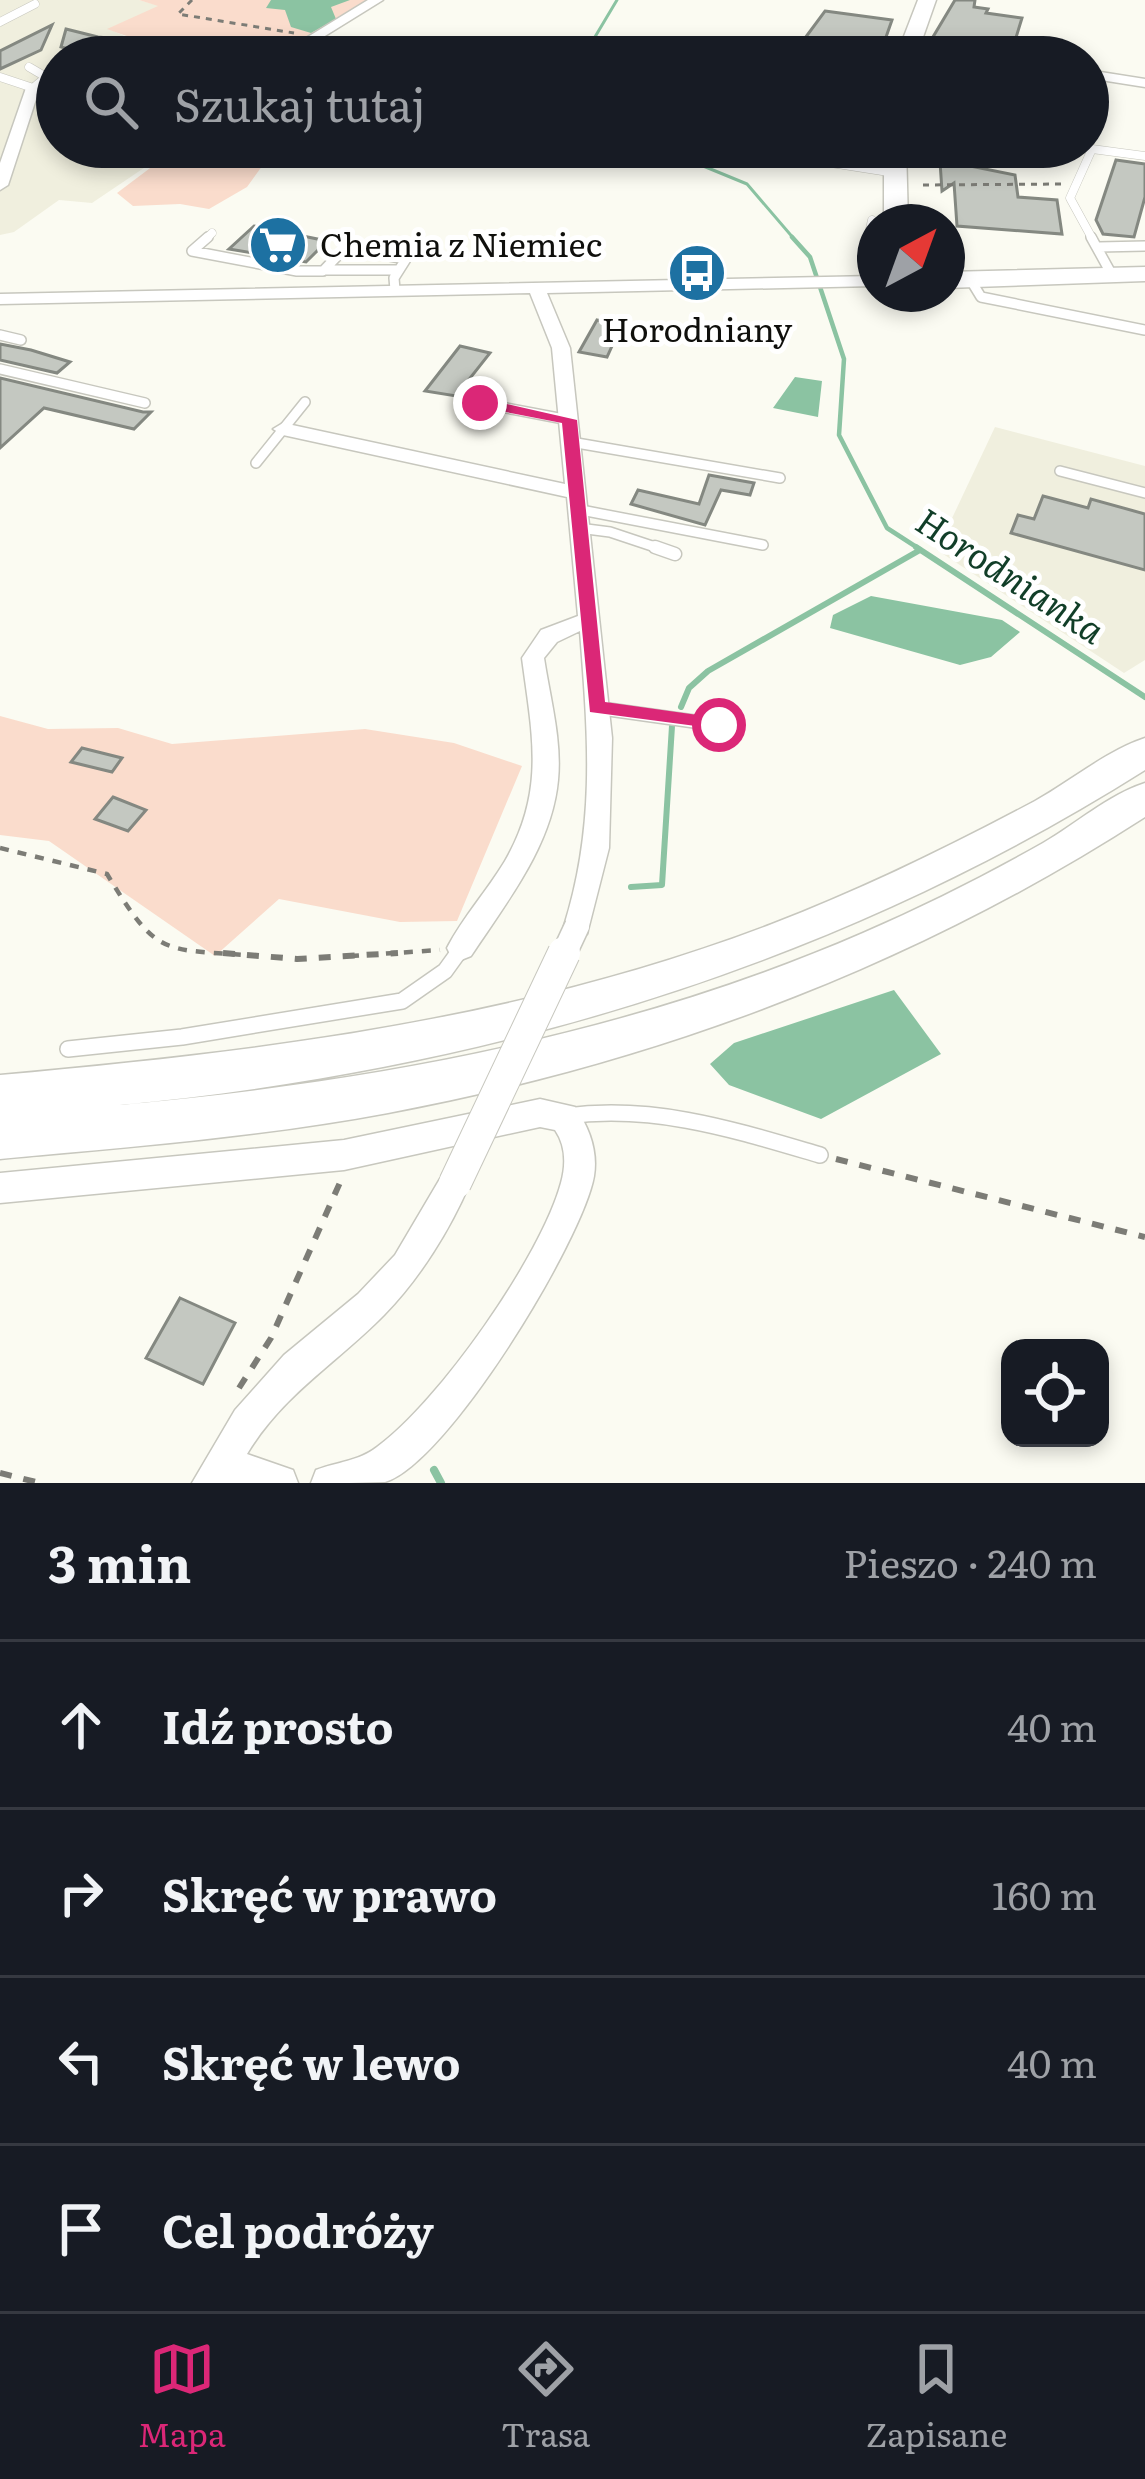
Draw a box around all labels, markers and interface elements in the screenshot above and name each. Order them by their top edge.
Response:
search box [36,36,1109,168]
icon: search [78,69,144,135]
text: Szukaj tutaj [174,69,425,136]
north arrow [857,204,965,312]
supermarket icon: Chemia z Niemiec [247,214,309,276]
place label: Chemia z Niemiec [320,218,602,267]
bus stop icon: Horodniany [666,242,728,304]
place label: Horodniany [602,303,792,352]
route end [453,376,507,430]
water label: Horodnianka [907,493,1116,655]
route start [692,698,746,752]
map controls [1001,1339,1109,1447]
button: locate [1001,1339,1109,1447]
text: 3 min [48,1523,192,1599]
text: Pieszo · 240 m [844,1532,1097,1590]
text: Idź prosto [162,1691,394,1758]
icon: ahead [48,1692,114,1758]
text: 40 m [1007,1696,1097,1754]
text: Skręć w prawo [162,1859,497,1926]
icon: right [48,1860,114,1926]
text: 160 m [992,1864,1097,1922]
text: Skręć w lewo [162,2027,461,2094]
icon: left [48,2028,114,2094]
text: 40 m [1007,2032,1097,2090]
text: Cel podróży [162,2195,434,2262]
icon: arrive [48,2196,114,2262]
tab: Mapa [138,2336,226,2457]
tab: Trasa [501,2336,590,2457]
tab: Zapisane [866,2336,1007,2457]

